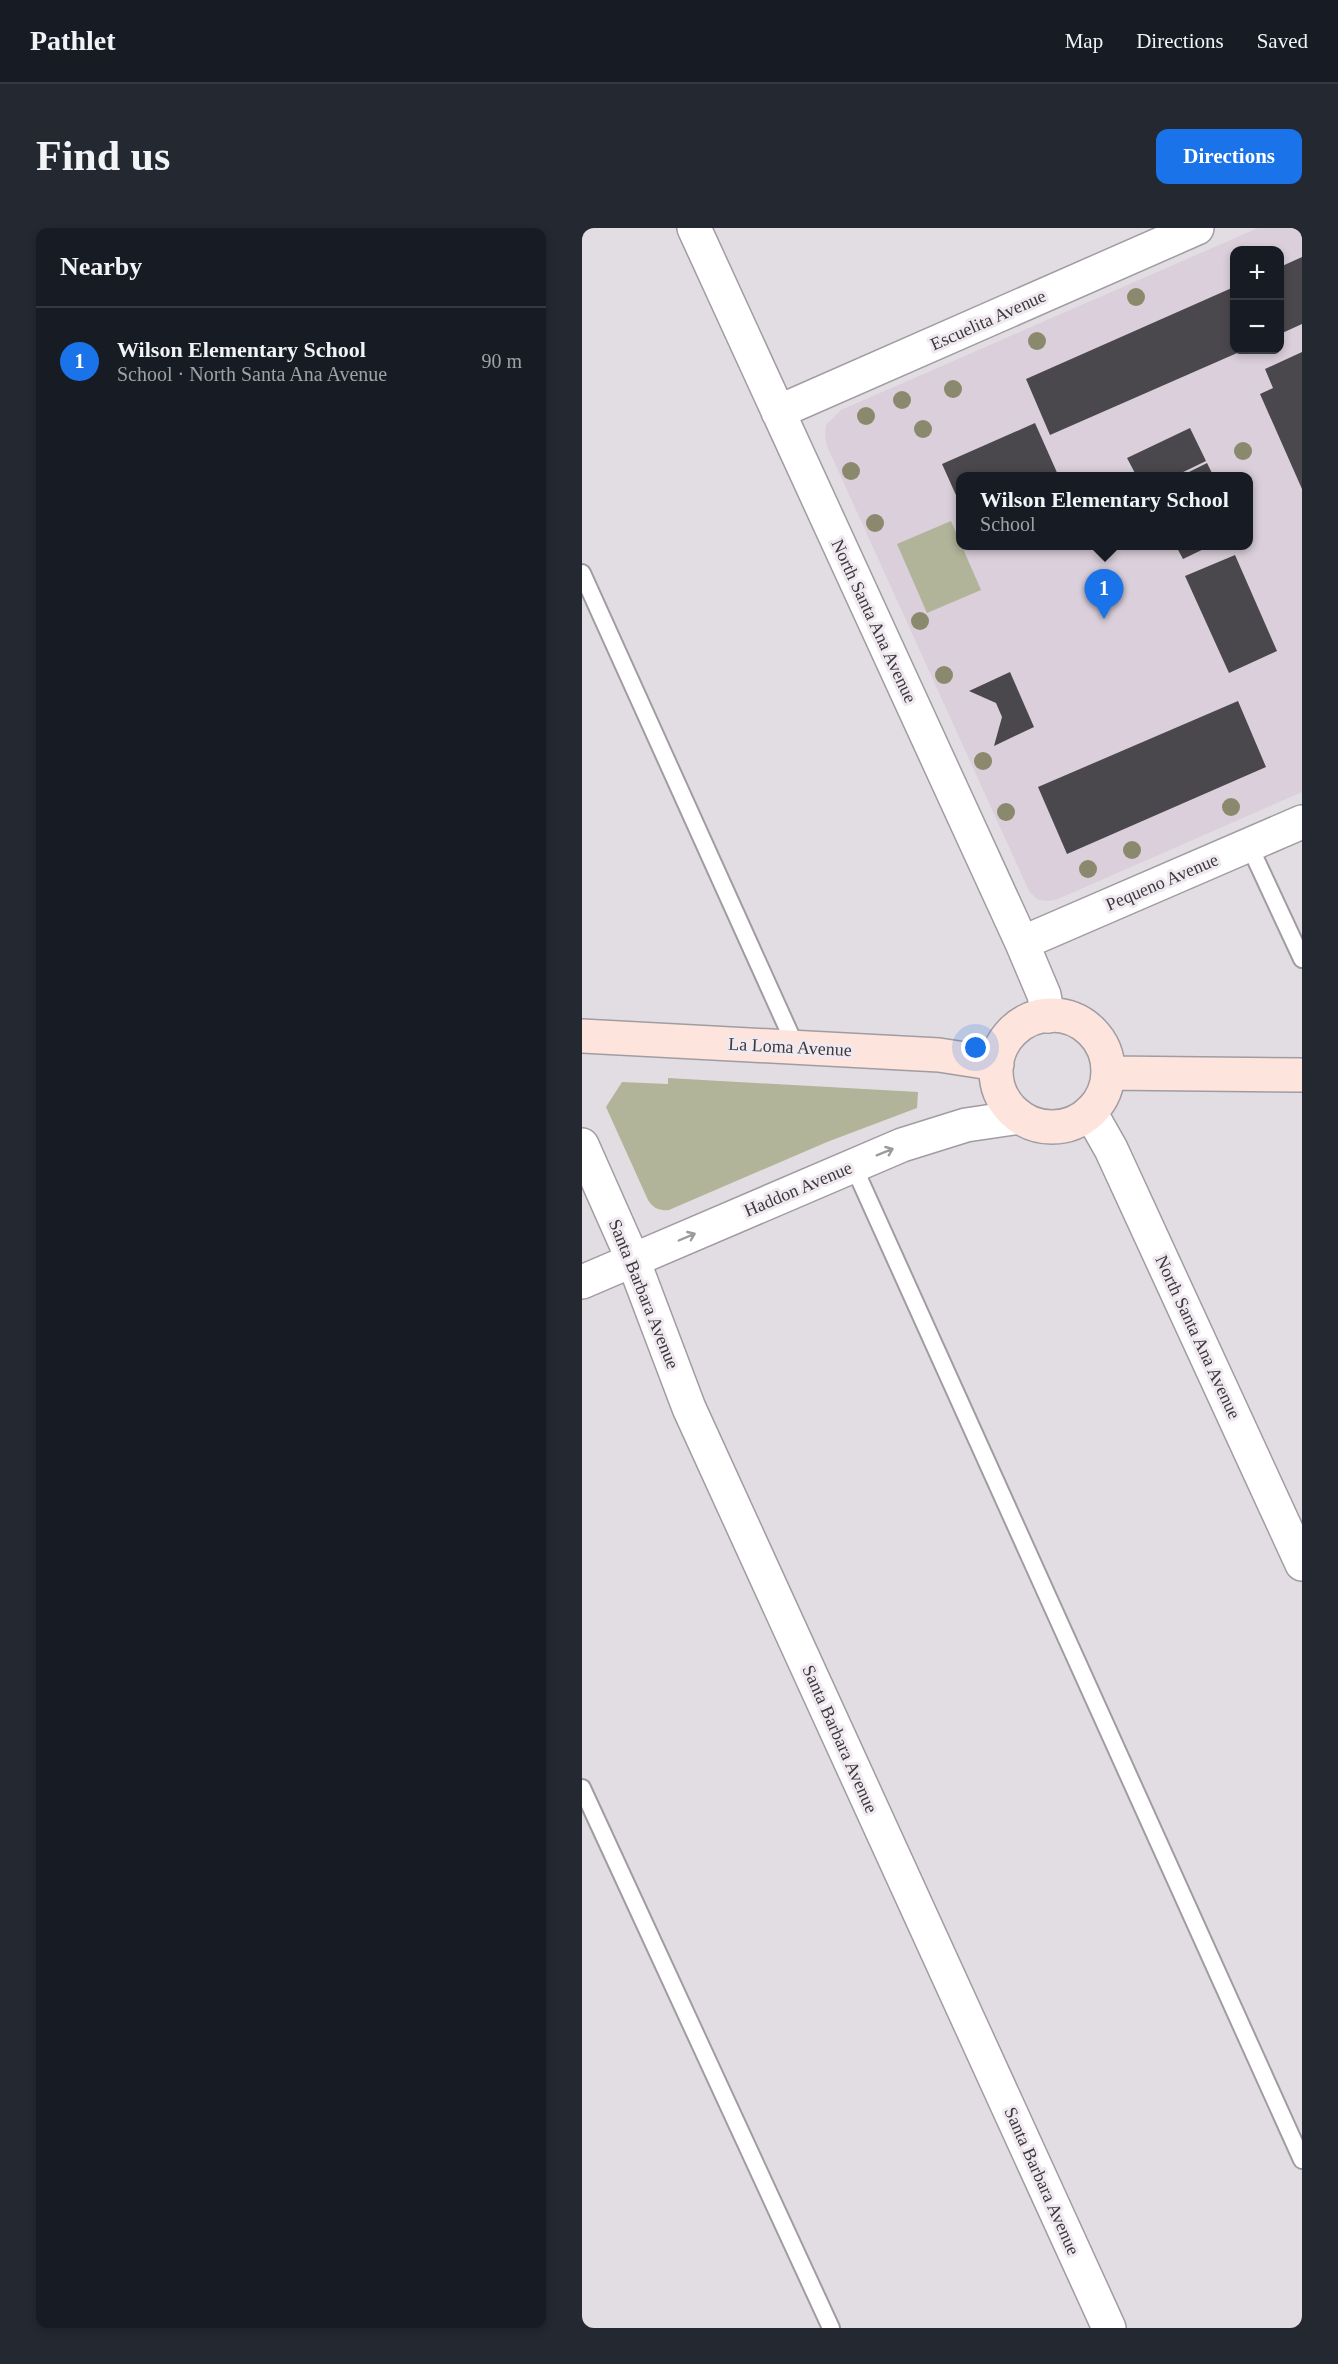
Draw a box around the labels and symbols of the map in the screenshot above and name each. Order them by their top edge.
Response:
street label: Escuelita Avenue [927,286,1049,354]
street label: North Santa Ana Avenue [827,536,921,706]
pin: 1 [1084,570,1124,619]
street label: Pequeno Avenue [1103,849,1221,915]
your location [961,1033,990,1062]
street label: La Loma Avenue [728,1034,852,1060]
one-way arrow [875,1146,894,1157]
street label: Haddon Avenue [741,1157,855,1221]
street label: Santa Barbara Avenue [605,1216,683,1372]
one-way arrow [677,1231,695,1242]
street label: North Santa Ana Avenue [1151,1252,1245,1422]
street label: Santa Barbara Avenue [798,1662,882,1816]
street label: Santa Barbara Avenue [1000,2104,1084,2258]

